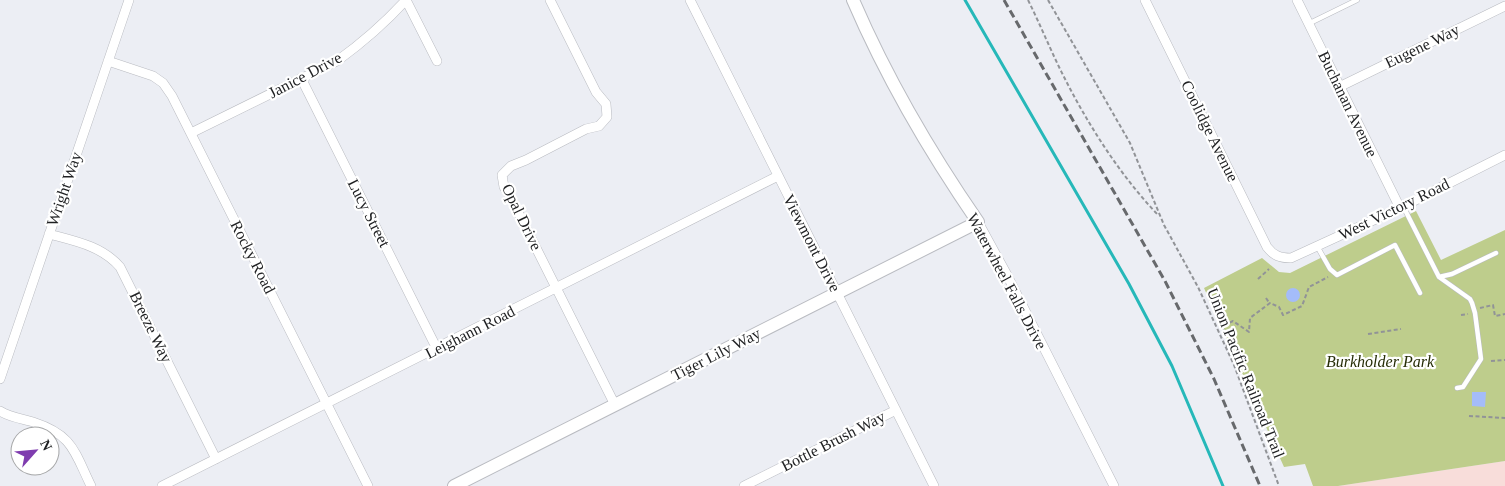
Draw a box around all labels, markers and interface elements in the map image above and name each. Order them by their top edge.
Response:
street label: Eugene Way [1382,21,1462,72]
street label: Buchanan Avenue [1315,48,1381,160]
street label: Janice Drive [266,49,344,101]
street label: Coolidge Avenue [1177,78,1242,185]
street label: Wright Way [43,150,86,229]
street label: West Victory Road [1336,175,1453,244]
street label: Lucy Street [344,176,394,251]
street label: Opal Drive [498,181,545,253]
street label: Viewmont Drive [780,191,844,295]
street label: Waterwheel Falls Drive [964,210,1050,352]
street label: Rocky Road [226,218,279,297]
street label: Union Pacific Railroad Trail [1204,286,1288,461]
street label: Breeze Way [126,289,176,366]
street label: Leighann Road [422,302,518,363]
street label: Tiger Lily Way [669,324,764,385]
park label: Burkholder Park [1326,353,1435,370]
street label: Bottle Brush Way [778,408,888,475]
north arrow [10,426,60,476]
text: N [37,437,55,453]

